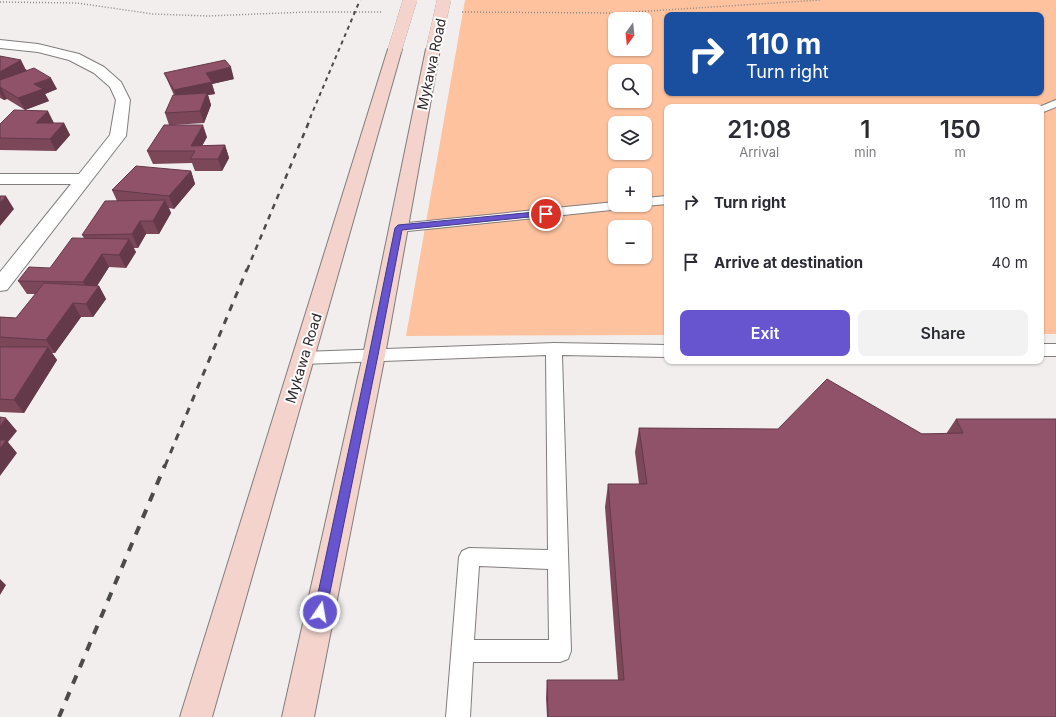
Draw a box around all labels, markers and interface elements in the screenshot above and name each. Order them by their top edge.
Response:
north arrow [608,12,652,56]
map controls [608,12,652,264]
street label: Mykawa Road [413,17,449,111]
text: 110 m [746,27,821,61]
icon: right [680,28,732,80]
text: Turn right [746,61,829,82]
button: search [608,64,652,108]
text: 21:08 [727,115,791,144]
text: 1 [860,115,871,144]
text: 150 [940,115,981,144]
button: layers [608,116,652,160]
text: Arrival [739,144,779,160]
text: min [854,144,877,160]
text: m [955,144,966,160]
button: + [608,168,652,212]
icon: right [680,191,702,213]
text: Turn right [714,193,786,212]
text: 110 m [989,193,1028,212]
pin [529,197,563,231]
icon: arrive [535,203,557,225]
button: − [608,220,652,264]
icon: arrive [680,251,702,273]
text: Arrive at destination [714,253,863,272]
text: 40 m [991,253,1028,272]
button: Exit [680,310,850,356]
button: Share [858,310,1028,356]
street label: Mykawa Road [281,311,325,405]
position arrow [299,591,341,633]

